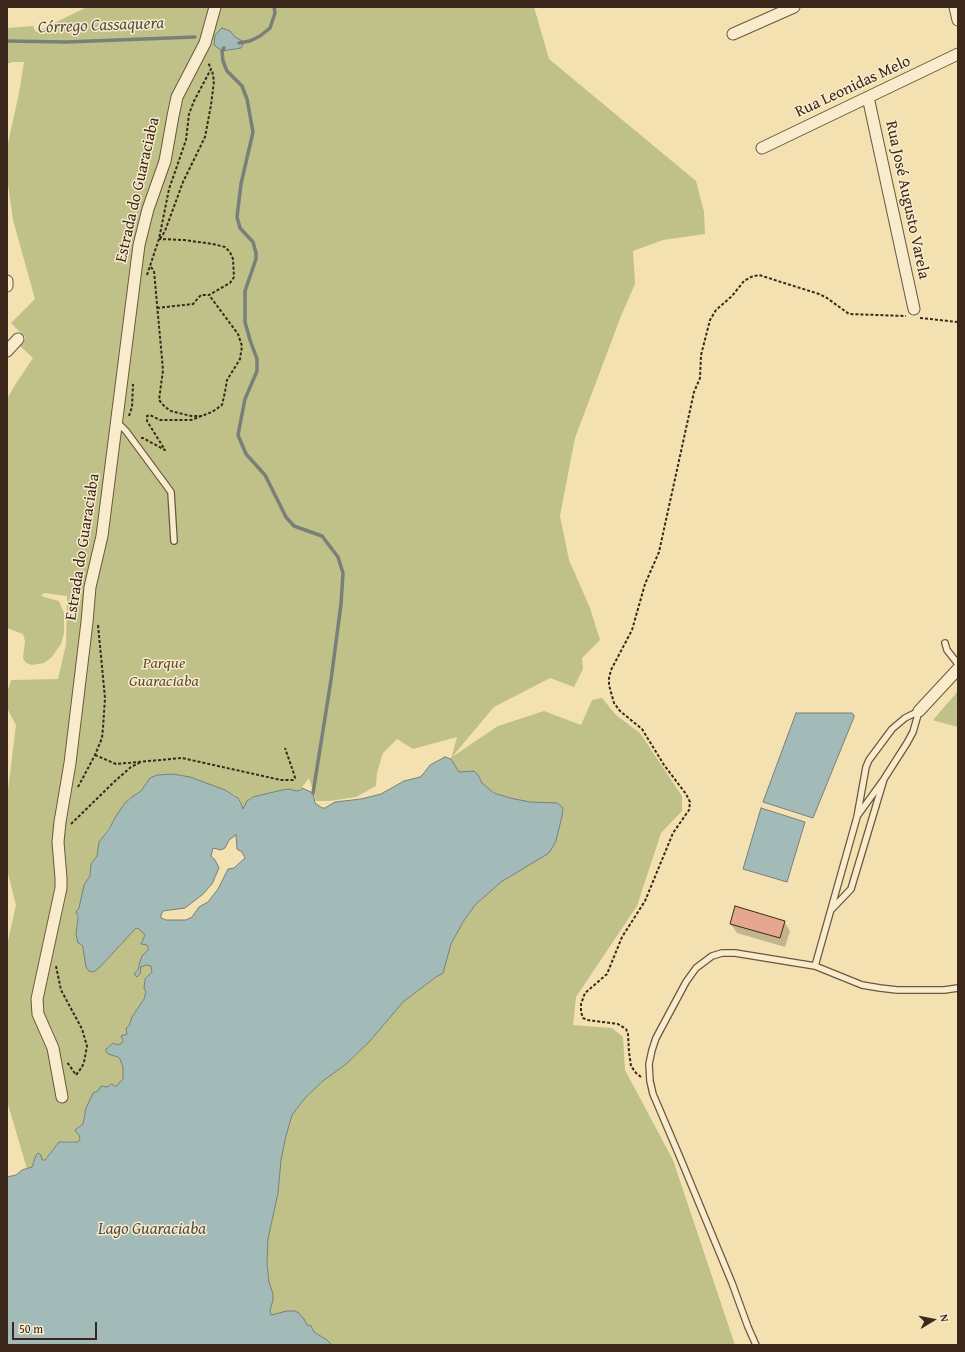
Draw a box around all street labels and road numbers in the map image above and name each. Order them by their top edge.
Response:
street label: Rua Leonidas Melo [792,52,914,122]
street label: Estrada do Guaraciaba [112,115,164,265]
street label: Rua José Augusto Varela [881,119,933,281]
street label: Estrada do Guaraciaba [62,472,104,622]

